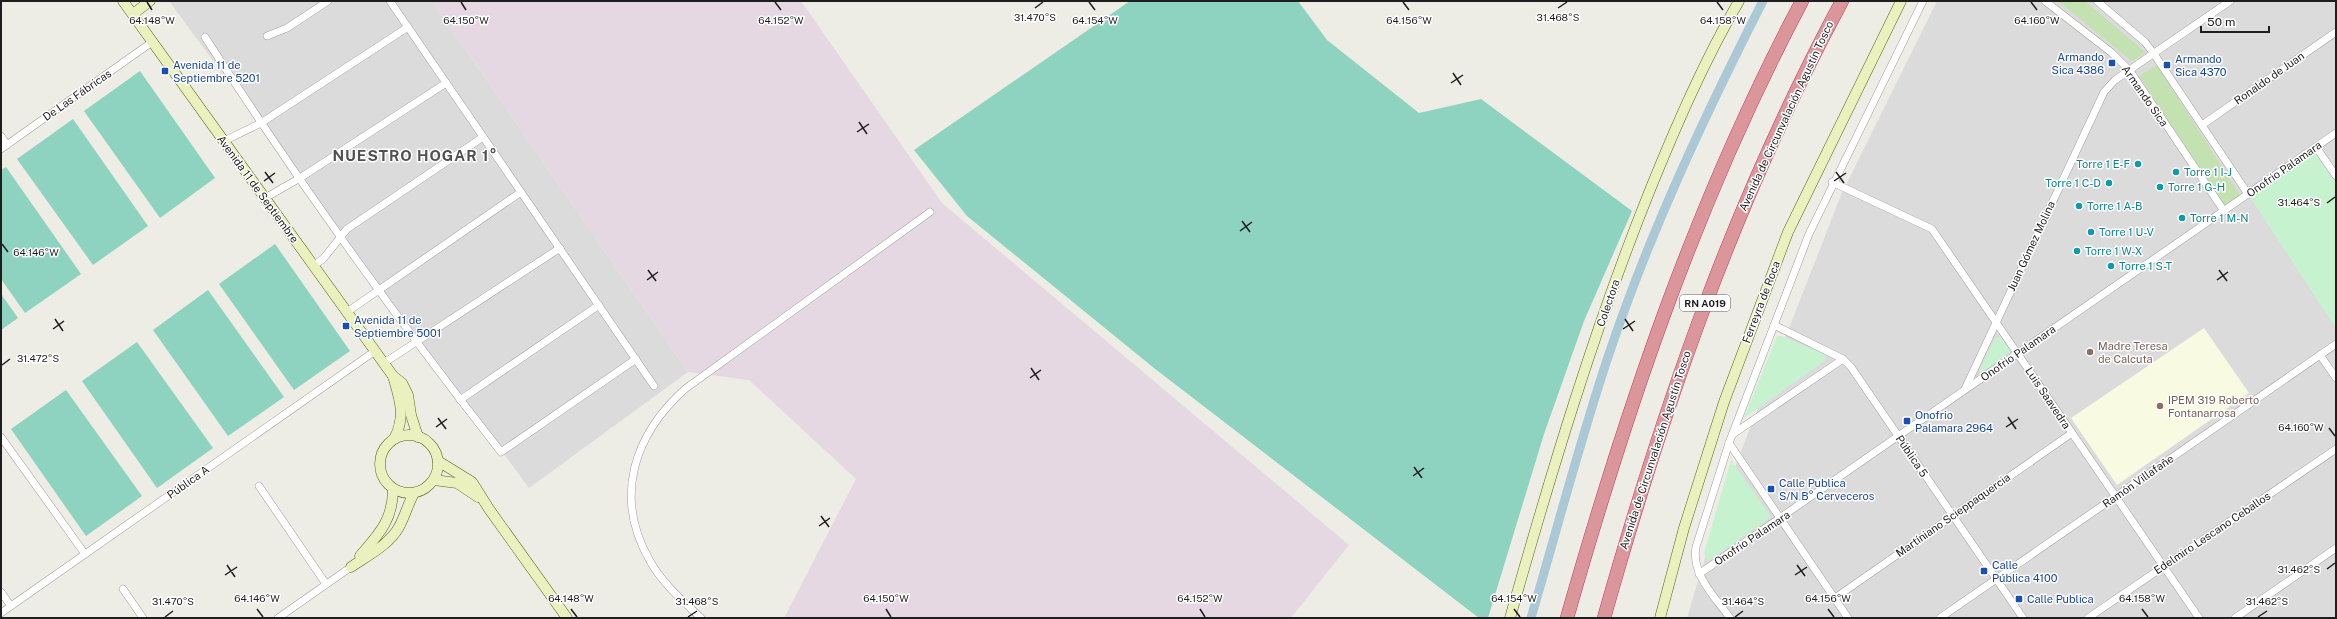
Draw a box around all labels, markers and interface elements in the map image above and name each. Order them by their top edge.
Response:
scale bar [2201,8,2269,34]
text: 31.470°S [1014,11,1056,23]
text: 31.468°S [1537,11,1580,23]
text: 64.148°W [129,14,175,26]
text: 64.150°W [443,14,489,26]
text: 64.152°W [758,14,804,26]
text: 64.154°W [1072,14,1118,26]
text: 64.156°W [1386,14,1432,26]
text: 64.158°W [1700,14,1746,26]
text: 64.160°W [2014,14,2060,26]
text: 50 m [2207,15,2235,29]
street label: Avenida de Circunvalación Agustín Tosco [1737,19,1835,213]
street label: Ronaldo de Juan [2232,49,2306,107]
place label: Armando Sica 4386 [2052,51,2104,76]
place label: Armando Sica 4370 [2175,53,2227,78]
marker: Armando Sica 4386 [2107,58,2117,68]
place label: Avenida 11 de Septiembre 5201 [173,59,260,84]
marker: Armando Sica 4370 [2162,60,2172,70]
street label: Armando Sica [2120,63,2170,129]
marker: Avenida 11 de Septiembre 5201 [160,66,170,76]
street label: De Las Fábricas [41,67,114,123]
street label: Avenida 11 de Septiembre [215,133,301,245]
street label: Onofrio Palamara [2244,139,2324,199]
district label: NUESTRO HOGAR 1° [332,147,498,164]
place label: Torre 1 E-F [2076,158,2130,170]
marker: Torre 1 E-F [2133,159,2143,169]
place label: Torre 1 I-J [2184,166,2232,178]
marker: Torre 1 I-J [2171,167,2181,177]
place label: Torre 1 C-D [2045,177,2101,189]
marker: Torre 1 C-D [2104,178,2114,188]
place label: Torre 1 G-H [2168,181,2225,193]
marker: Torre 1 G-H [2155,182,2165,192]
text: 31.464°S [2278,196,2321,208]
street label: Juan Gómez Molina [2005,199,2057,293]
place label: Torre 1 A-B [2087,200,2143,212]
marker: Torre 1 A-B [2074,201,2084,211]
place label: Torre 1 M-N [2190,212,2249,224]
marker: Torre 1 M-N [2177,213,2187,223]
place label: Torre 1 U-V [2099,226,2154,238]
marker: Torre 1 U-V [2086,227,2096,237]
place label: Torre 1 W-X [2085,245,2143,257]
text: 64.146°W [13,246,59,258]
marker: Torre 1 W-X [2072,246,2082,256]
street label: Ferreyra de Roca [1740,259,1782,345]
place label: Torre 1 S-T [2119,260,2173,272]
marker: Torre 1 S-T [2106,261,2116,271]
street label: Colectora [1594,278,1622,328]
road number: RN A019 [1680,295,1730,311]
place label: Avenida 11 de Septiembre 5001 [354,314,441,339]
marker: Avenida 11 de Septiembre 5001 [341,321,351,331]
street label: Onofrio Palamara [1978,323,2058,383]
place label: Madre Teresa de Calcuta [2098,340,2168,365]
marker: Madre Teresa de Calcuta [2085,347,2095,357]
street label: Avenida de Circunvalación Agustín Tosco [1617,349,1693,551]
text: 31.472°S [17,352,59,364]
street label: Luis Saavedra [2023,365,2073,431]
place label: IPEM 319 Roberto Fontanarrosa [2168,394,2259,419]
marker: IPEM 319 Roberto Fontanarrosa [2155,401,2165,411]
place label: Onofrio Palamara 2964 [1915,409,1993,434]
marker: Onofrio Palamara 2964 [1902,416,1912,426]
text: 64.160°W [2278,421,2324,433]
street label: Pública 5 [1894,433,1930,479]
street label: Ramón Villafañe [2100,452,2176,510]
street label: Pública A [165,463,211,501]
street label: Martíniano Scieppaquercia [1894,471,2012,559]
place label: Calle Publica S/N B° Cerveceros [1779,477,1875,502]
marker: Calle Publica S/N B° Cerveceros [1766,484,1776,494]
street label: Edelmiro Lescano Ceballos [2152,489,2273,576]
street label: Onofrio Palamara [1712,508,1792,568]
place label: Calle Pública 4100 [1992,559,2058,584]
text: 31.462°S [2278,563,2320,575]
marker: Calle Pública 4100 [1979,566,1989,576]
text: 64.146°W [234,592,280,604]
text: 64.148°W [548,592,594,604]
text: 64.150°W [863,592,909,604]
text: 64.152°W [1177,592,1223,604]
text: 64.154°W [1491,592,1537,604]
text: 64.156°W [1805,592,1851,604]
text: 64.158°W [2119,592,2165,604]
place label: Calle Publica [2027,593,2094,605]
marker: Calle Publica [2014,594,2024,604]
text: 31.470°S [152,595,194,607]
text: 31.468°S [676,595,719,607]
text: 31.464°S [1722,595,1765,607]
text: 31.462°S [2246,595,2288,607]

